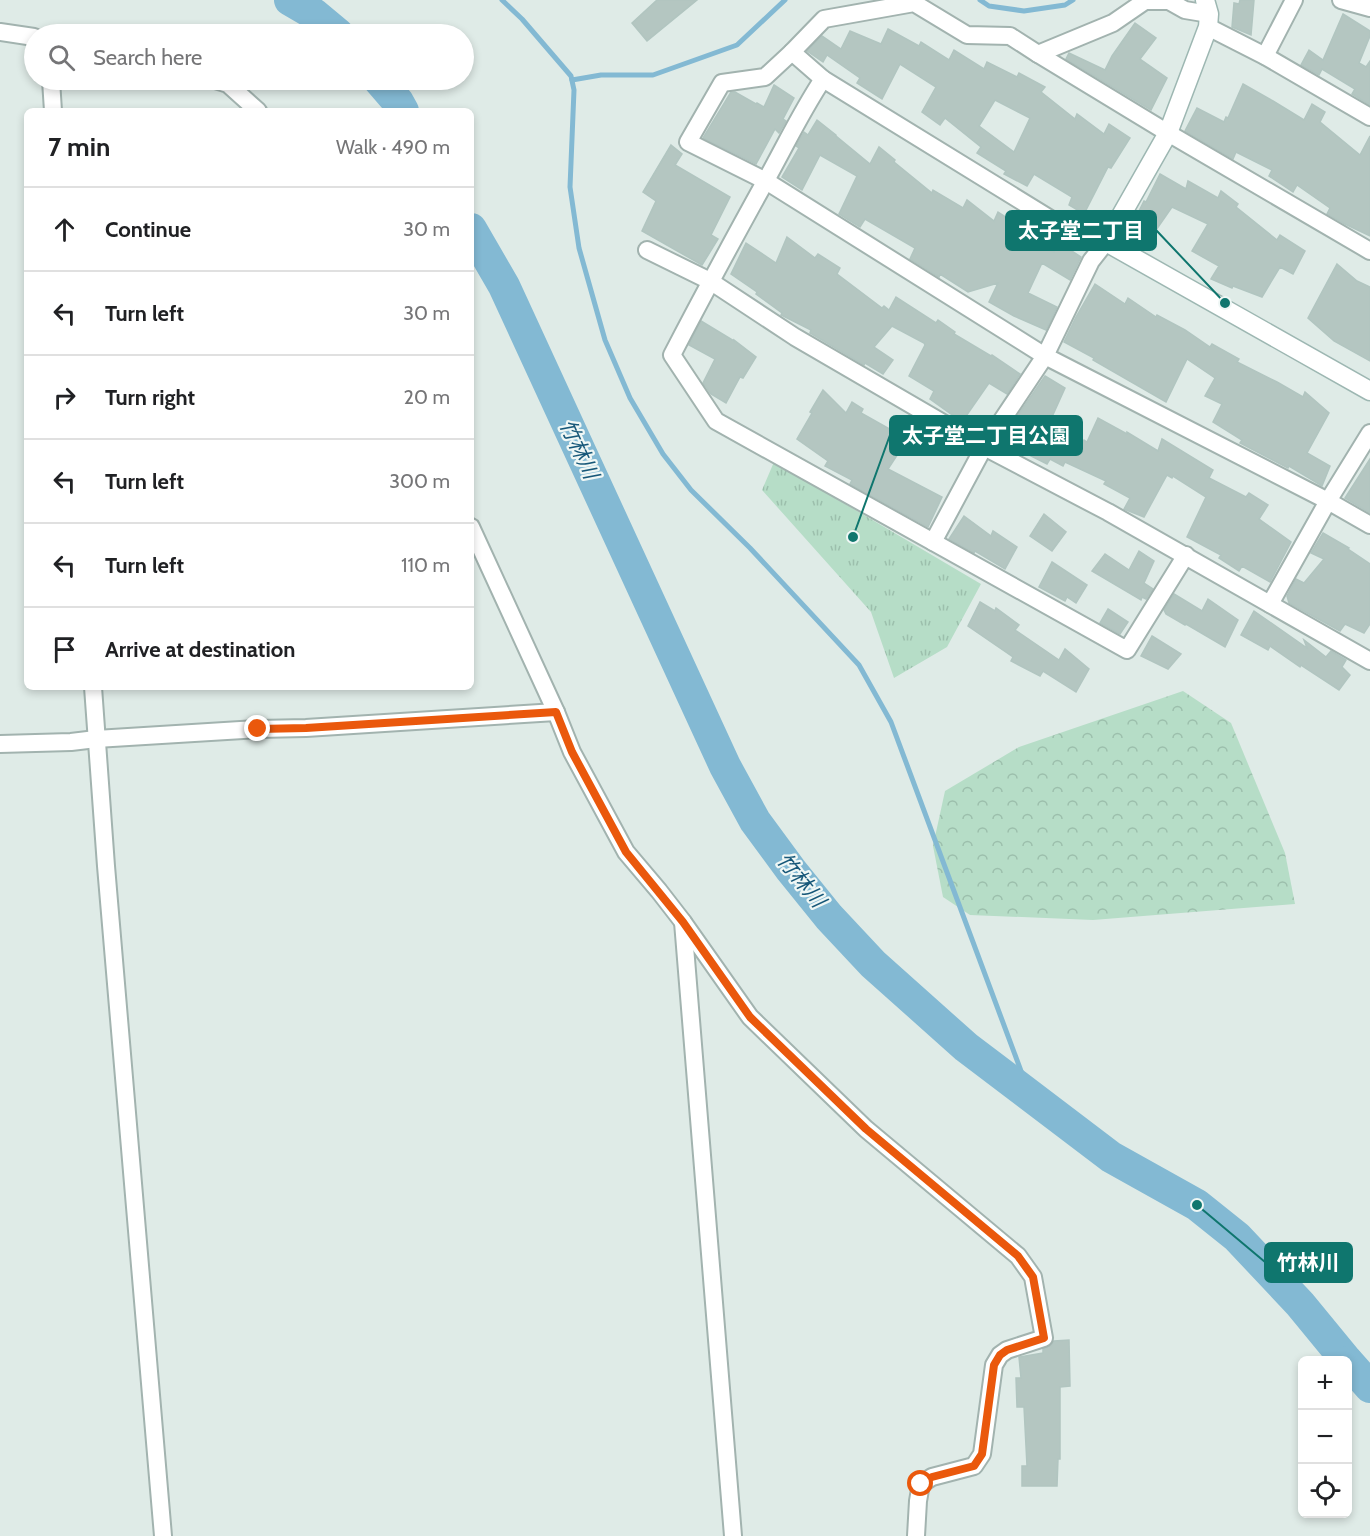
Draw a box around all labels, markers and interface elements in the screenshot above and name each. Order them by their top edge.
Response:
search box [24,24,474,90]
icon: search [45,41,78,74]
text: Search here [93,44,202,71]
text: 7 min [48,131,110,163]
text: Walk · 490 m [336,135,450,159]
callout: 太子堂二丁目 [1006,211,1156,250]
icon: ahead [48,213,81,246]
text: Continue [105,216,191,243]
text: 30 m [403,217,450,241]
text: 太子堂二丁目 [1018,218,1144,243]
icon: left [48,297,81,330]
text: Turn left [105,300,184,327]
text: 30 m [403,301,450,325]
icon: right [48,381,81,414]
text: Turn right [105,384,195,411]
text: 20 m [404,385,450,409]
water label: 竹林川 [555,415,605,484]
callout: 太子堂二丁目公園 [890,416,1082,455]
text: 太子堂二丁目公園 [902,423,1070,448]
icon: left [48,465,81,498]
text: Turn left [105,468,184,495]
text: 300 m [389,469,450,493]
icon: left [48,549,81,582]
text: Turn left [105,552,184,579]
text: 110 m [401,553,450,577]
icon: arrive [48,633,81,666]
text: Arrive at destination [105,636,295,663]
route end [244,715,270,741]
water label: 竹林川 [772,847,832,914]
callout: 竹林川 [1265,1243,1352,1282]
text: 竹林川 [1277,1250,1340,1275]
map controls [1298,1356,1352,1518]
button: + [1298,1356,1352,1410]
button: − [1298,1410,1352,1464]
button: locate [1298,1464,1352,1518]
route start [907,1470,933,1496]

